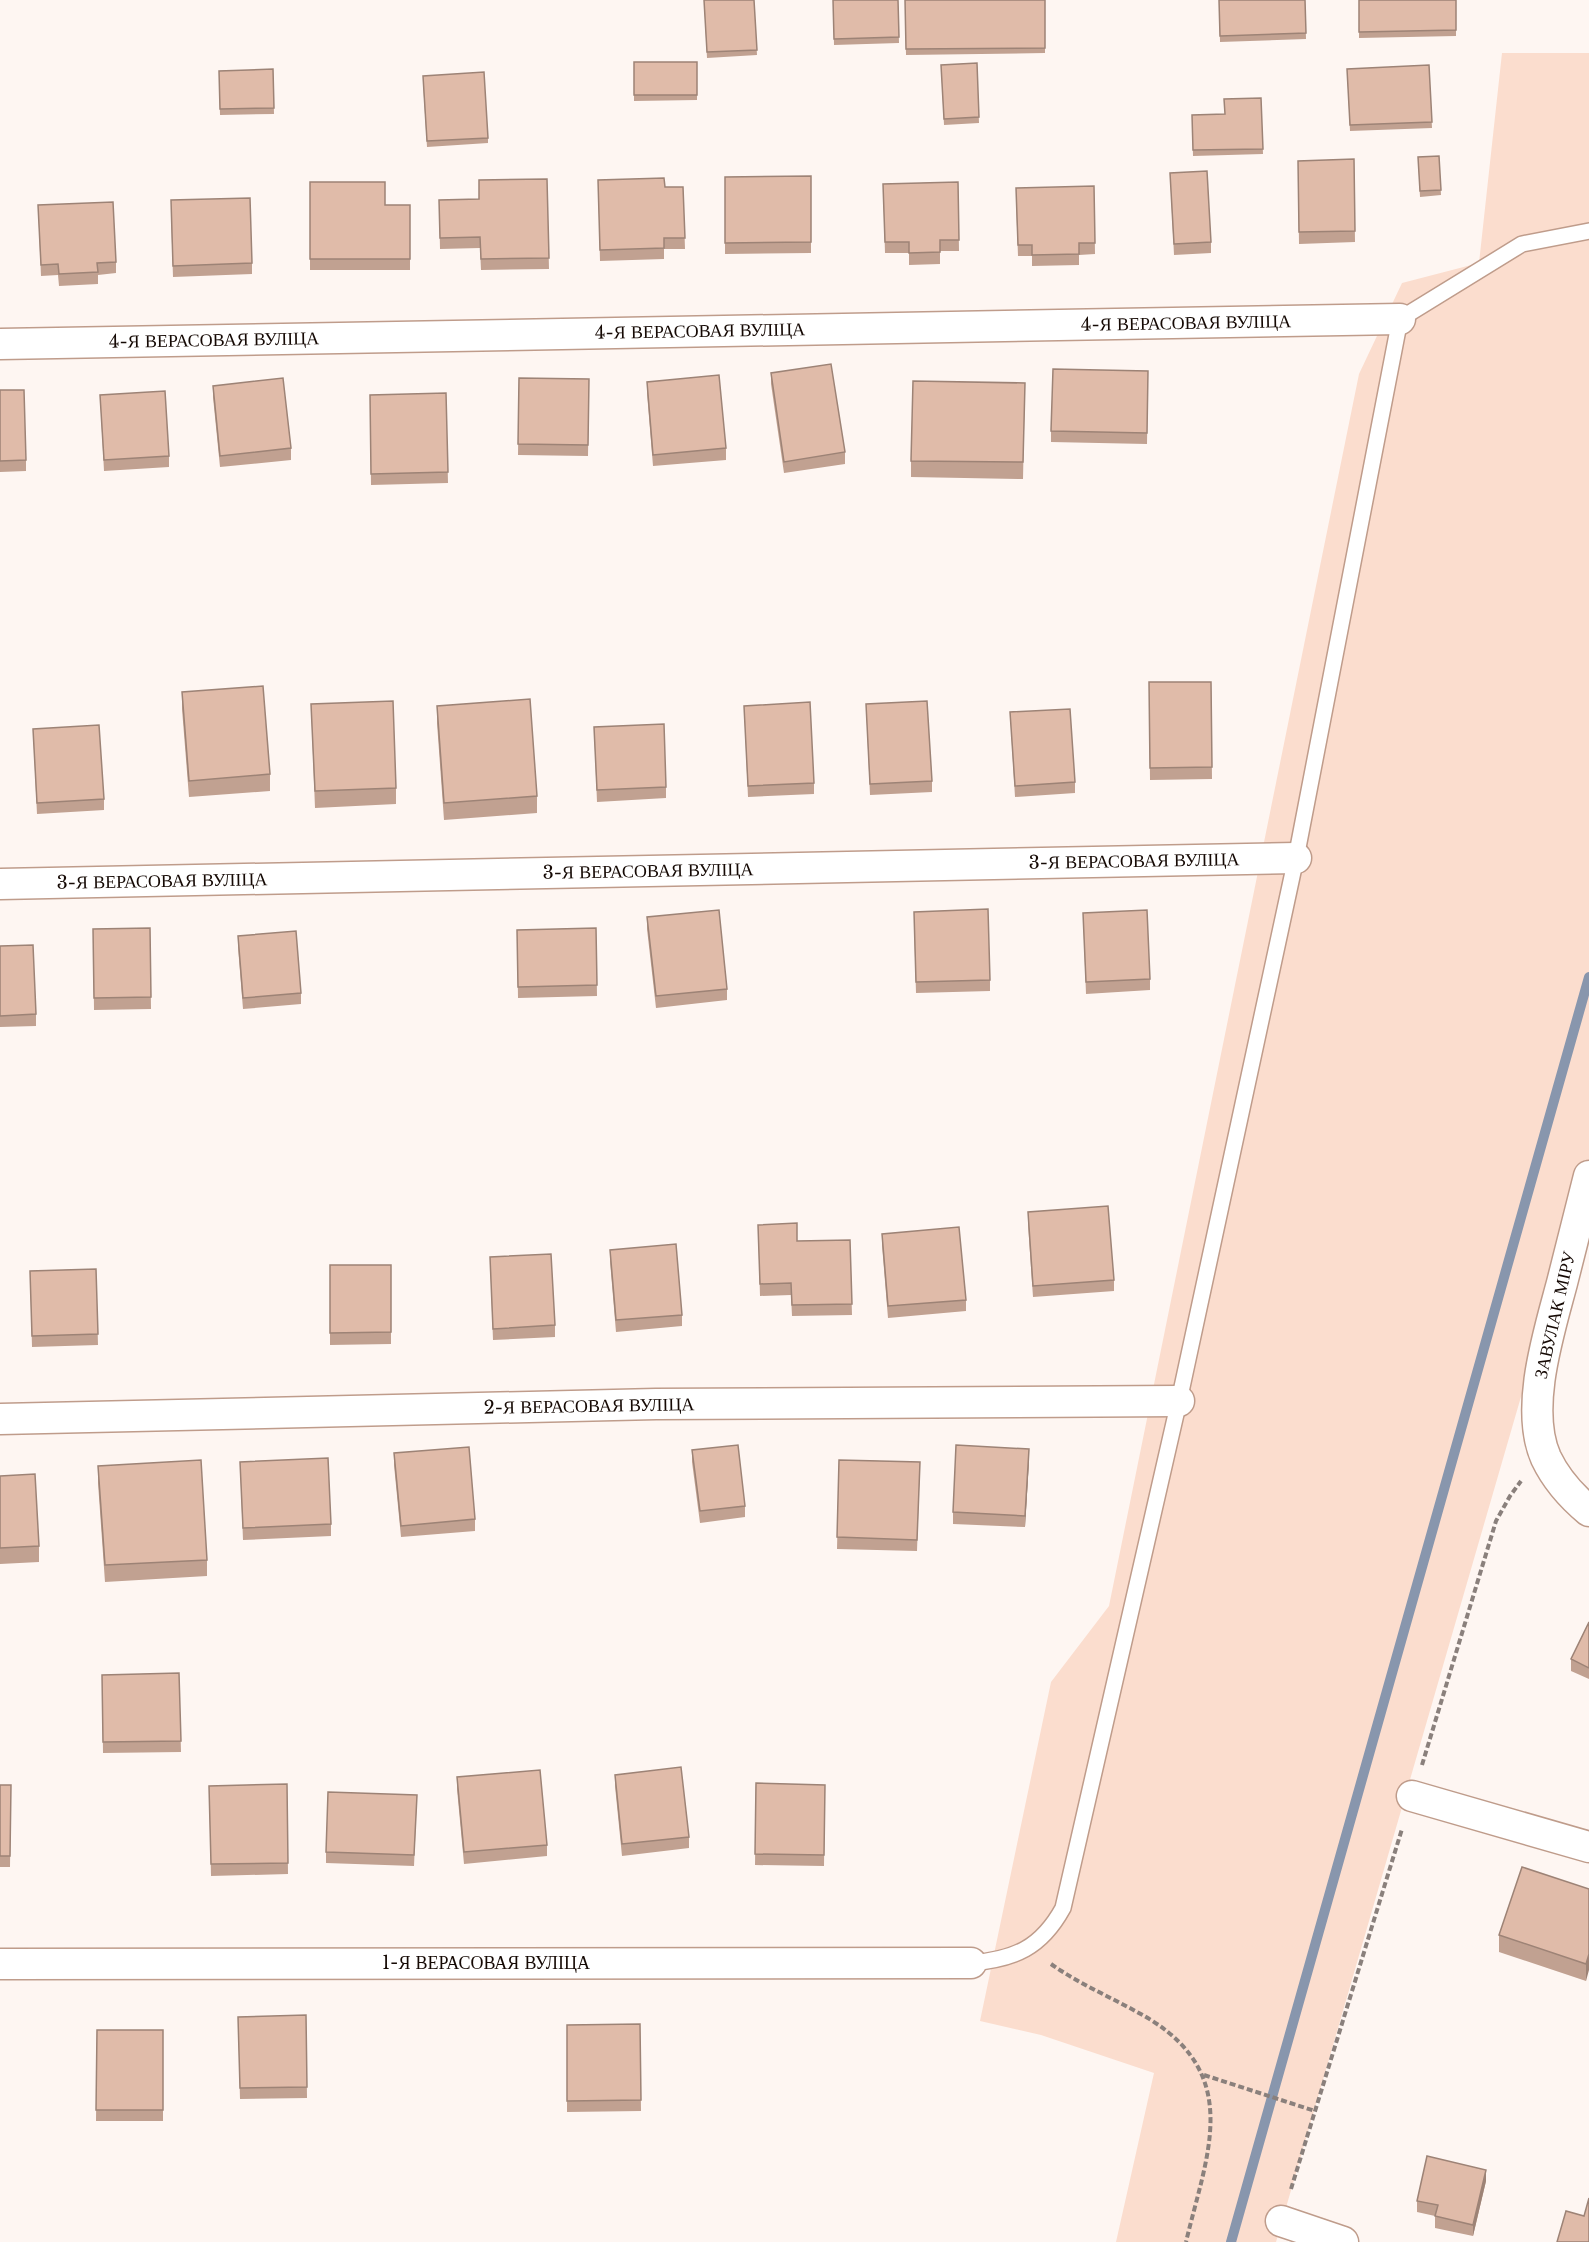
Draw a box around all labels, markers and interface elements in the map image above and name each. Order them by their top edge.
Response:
street label: 4-Я ВЕРАСОВАЯ ВУЛІЦА [1081,310,1291,336]
street label: 4-Я ВЕРАСОВАЯ ВУЛІЦА [595,318,805,344]
street label: 4-Я ВЕРАСОВАЯ ВУЛІЦА [109,327,319,353]
street label: 3-Я ВЕРАСОВАЯ ВУЛІЦА [1028,848,1240,874]
street label: 3-Я ВЕРАСОВАЯ ВУЛІЦА [542,858,754,884]
street label: 3-Я ВЕРАСОВАЯ ВУЛІЦА [56,868,268,894]
street label: ЗАВУЛАК МІРУ [1530,1249,1580,1381]
street label: 2-Я ВЕРАСОВАЯ ВУЛІЦА [483,1393,695,1419]
street label: 1-Я ВЕРАСОВАЯ ВУЛІЦА [382,1952,590,1974]

